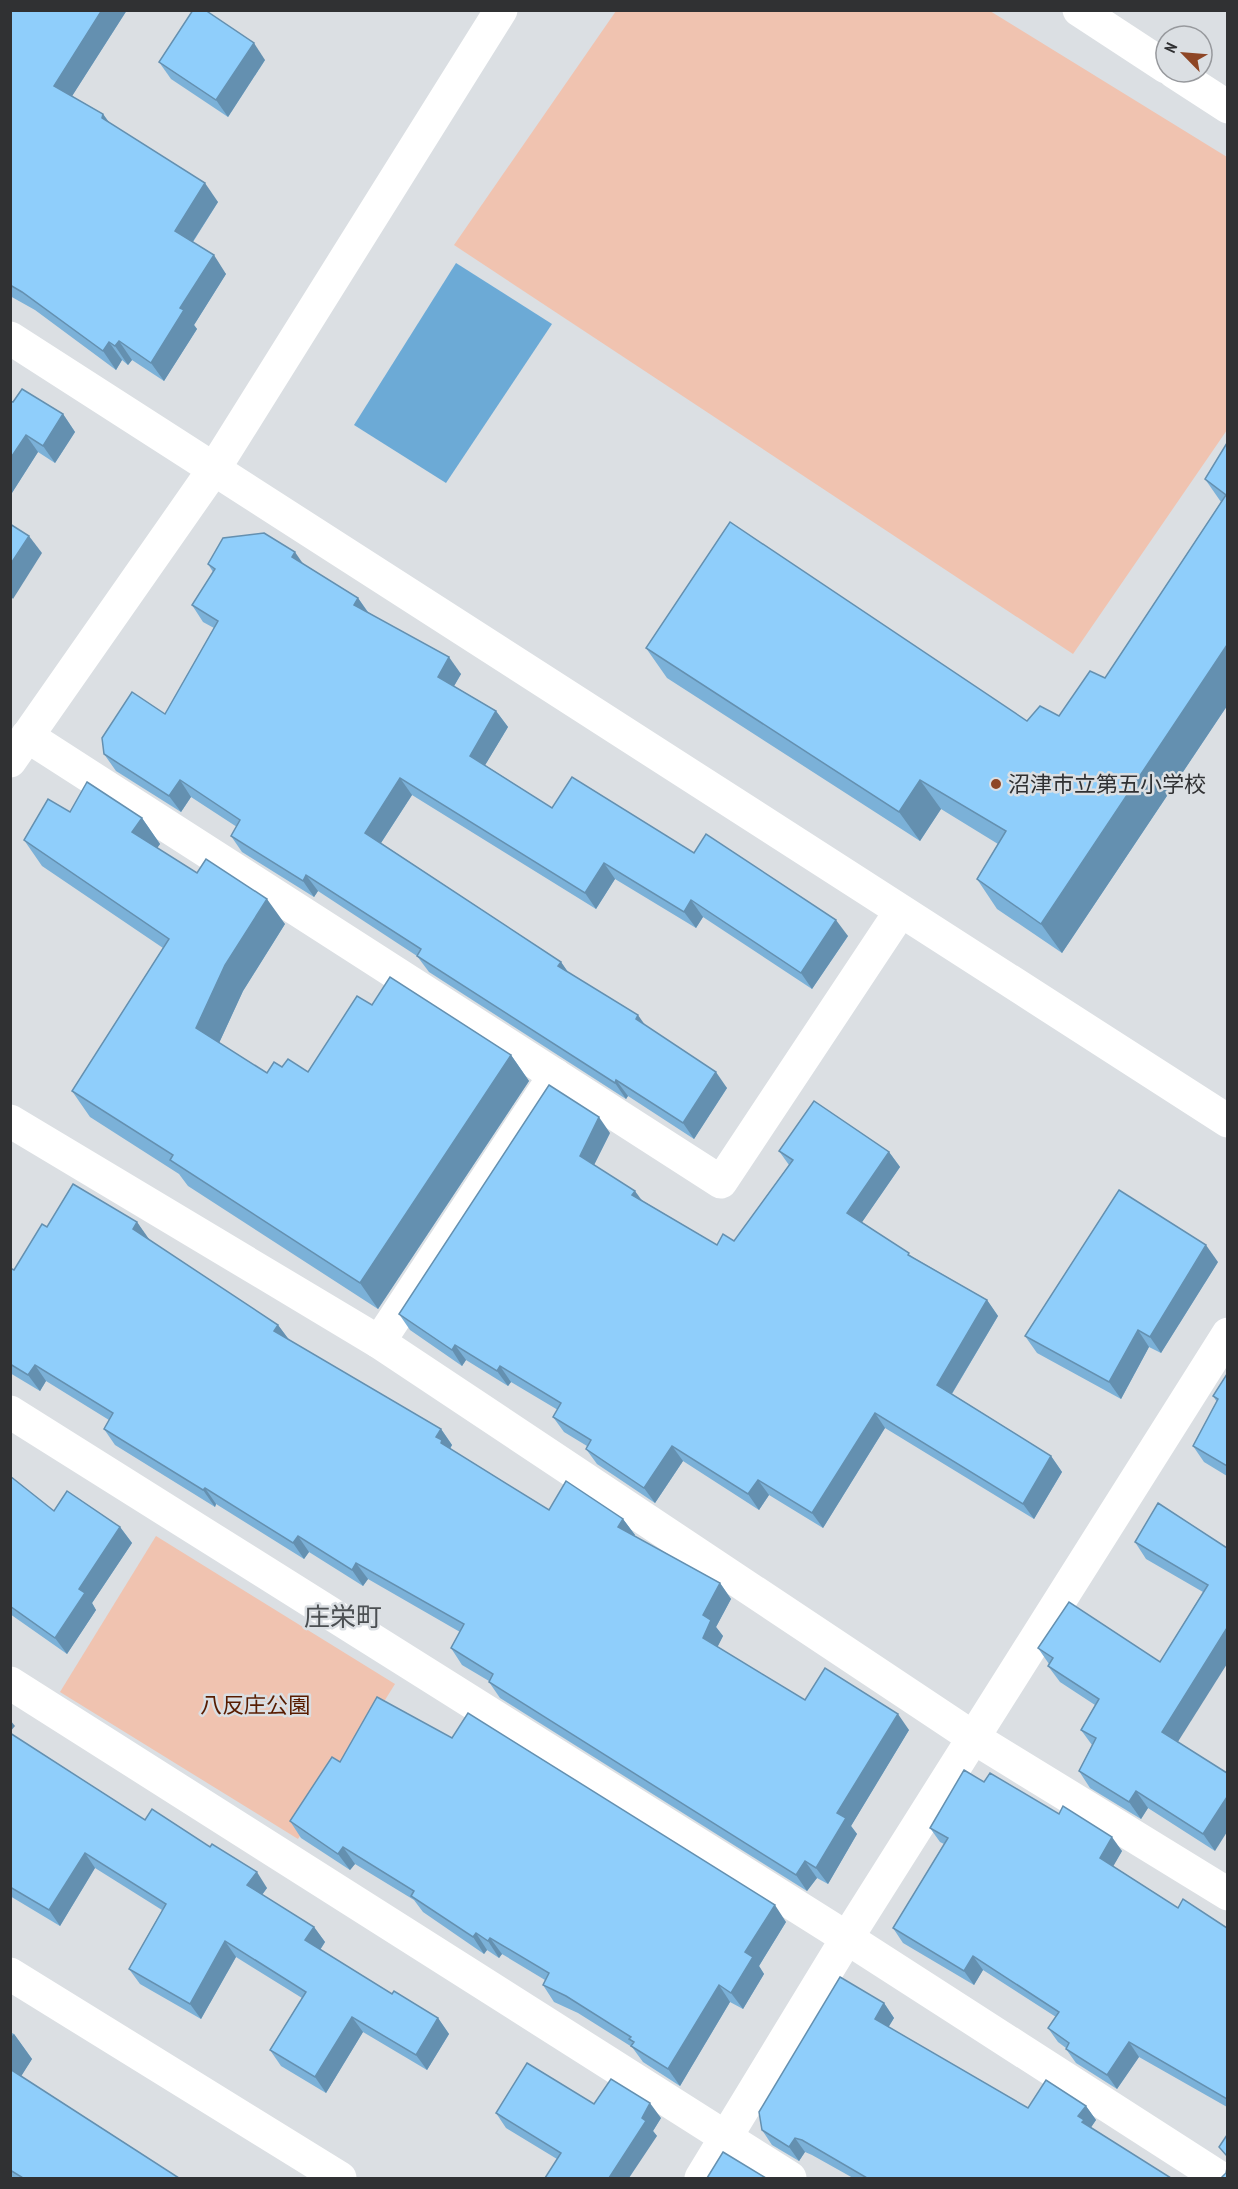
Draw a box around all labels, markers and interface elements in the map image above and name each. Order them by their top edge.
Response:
north arrow [1154,24,1214,84]
text: N [1160,40,1181,56]
place label: 沼津市立第五小学校 [1008,770,1206,798]
marker: 沼津市立第五小学校 [989,777,1003,791]
district label: 庄栄町 [304,1600,382,1633]
park label: 八反庄公園 [200,1691,310,1719]

